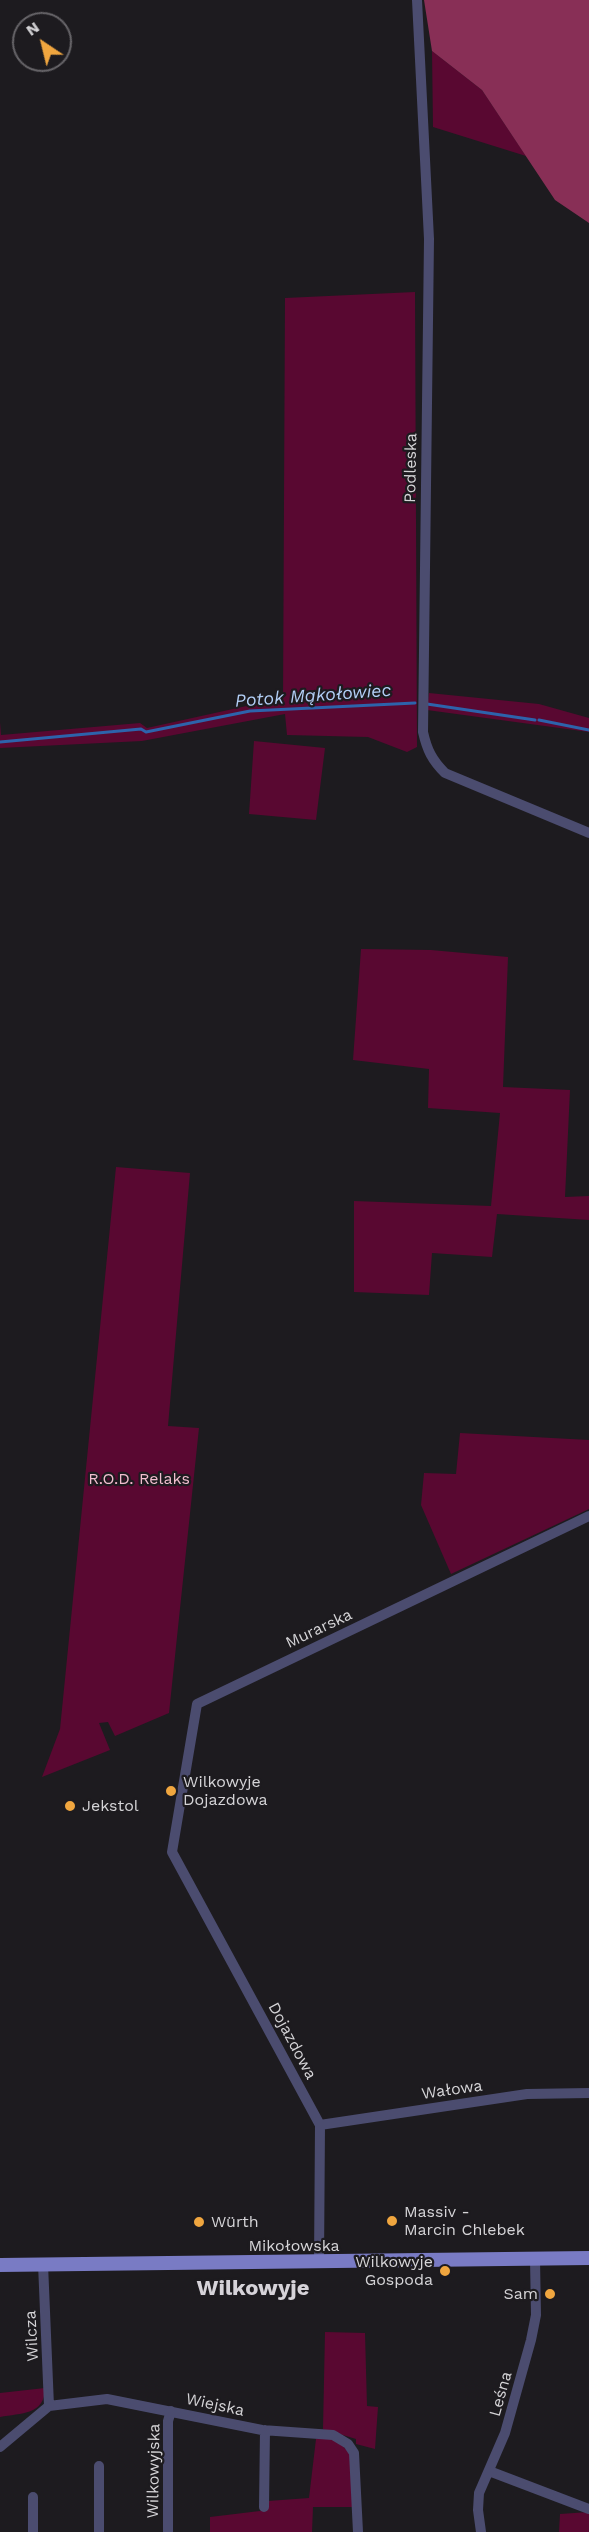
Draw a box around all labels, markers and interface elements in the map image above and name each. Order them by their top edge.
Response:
north arrow [12,12,72,72]
text: N [22,17,43,40]
street label: Podleska [401,433,421,503]
water label: Potok Mąkołowiec [234,680,392,712]
park label: R.O.D. Relaks [88,1469,190,1489]
street label: Murarska [283,1605,355,1653]
place label: Wilkowyje Dojazdowa [183,1772,267,1810]
marker: Wilkowyje Dojazdowa [164,1784,178,1798]
place label: Jekstol [82,1796,139,1816]
marker: Jekstol [63,1799,77,1813]
street label: Dojazdowa [264,1999,320,2083]
street label: Wałowa [420,2076,484,2104]
place label: Massiv - Marcin Chlebek [404,2202,525,2240]
place label: Würth [211,2212,259,2232]
marker: Massiv - Marcin Chlebek [385,2214,399,2228]
marker: Würth [192,2215,206,2229]
street label: Mikołowska [248,2236,340,2256]
place label: Wilkowyje Gospoda [355,2252,433,2290]
marker: Wilkowyje Gospoda [438,2264,452,2278]
district label: Wilkowyje [197,2276,309,2302]
place label: Sam [504,2284,538,2304]
marker: Sam [543,2287,557,2301]
street label: Wilcza [21,2310,43,2362]
street label: Leśna [485,2369,517,2419]
street label: Wiejska [184,2389,246,2421]
street label: Wilkowyjska [144,2423,164,2519]

